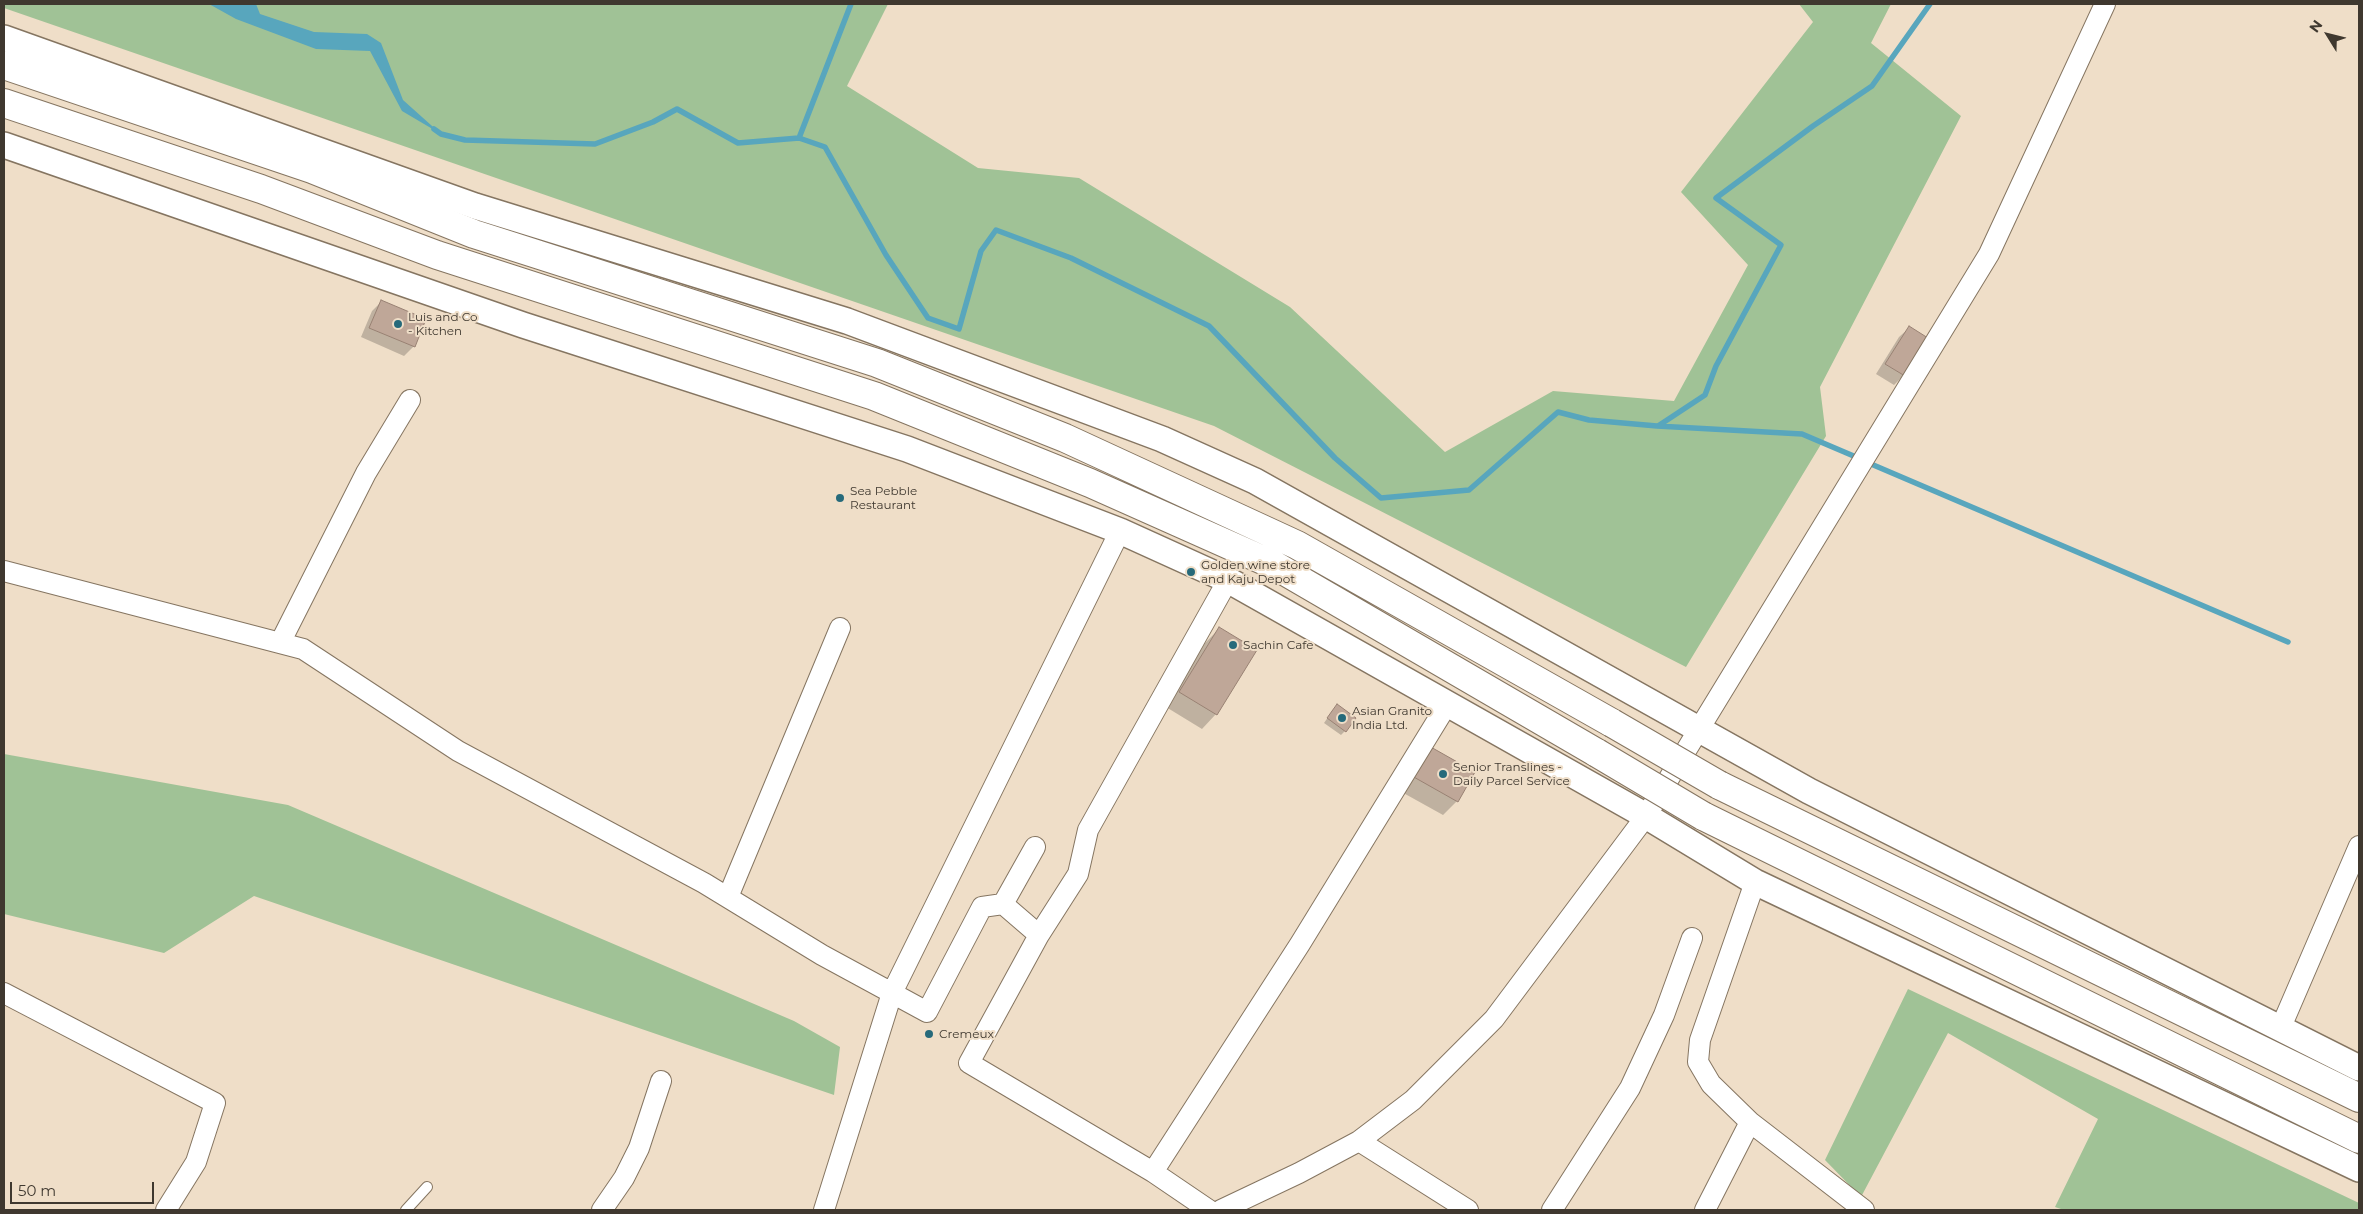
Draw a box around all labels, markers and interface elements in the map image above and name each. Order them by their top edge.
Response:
north arrow [2303,10,2353,60]
text: N [2305,16,2326,36]
place label: Luis and Co - Kitchen [408,310,477,338]
marker: Luis and Co - Kitchen [392,318,404,330]
place label: Sea Pebble Restaurant [850,484,917,512]
marker: Sea Pebble Restaurant [834,492,846,504]
place label: Golden wine store and Kaju Depot [1201,558,1310,586]
marker: Golden wine store and Kaju Depot [1185,566,1197,578]
place label: Sachin Cafe [1243,638,1313,652]
marker: Sachin Cafe [1227,639,1239,651]
place label: Asian Granito India Ltd. [1352,704,1432,732]
marker: Asian Granito India Ltd. [1336,712,1348,724]
place label: Senior Translines - Daily Parcel Service [1453,760,1570,788]
marker: Senior Translines - Daily Parcel Service [1437,768,1449,780]
place label: Cremeux [939,1027,994,1041]
marker: Cremeux [923,1028,935,1040]
scale bar [12,1172,156,1204]
text: 50 m [18,1181,56,1200]

